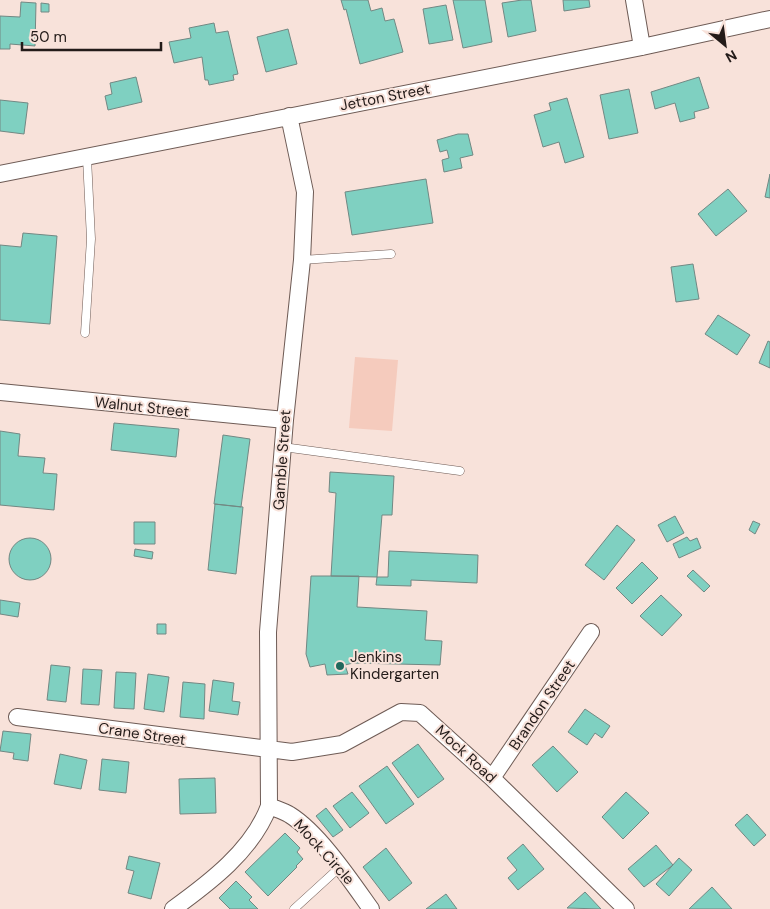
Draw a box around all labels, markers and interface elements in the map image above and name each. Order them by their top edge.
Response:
scale bar [22,20,161,52]
north arrow [700,20,750,70]
text: 50 m [30,27,67,47]
text: N [722,46,740,67]
street label: Jetton Street [338,78,432,116]
street label: Walnut Street [94,392,190,422]
street label: Gamble Street [269,409,295,511]
place label: Jenkins Kindergarten [350,647,439,684]
street label: Brandon Street [504,656,580,754]
marker: Jenkins Kindergarten [334,660,346,672]
street label: Crane Street [97,718,187,750]
street label: Mock Road [431,721,501,787]
street label: Mock Circle [289,815,359,889]

